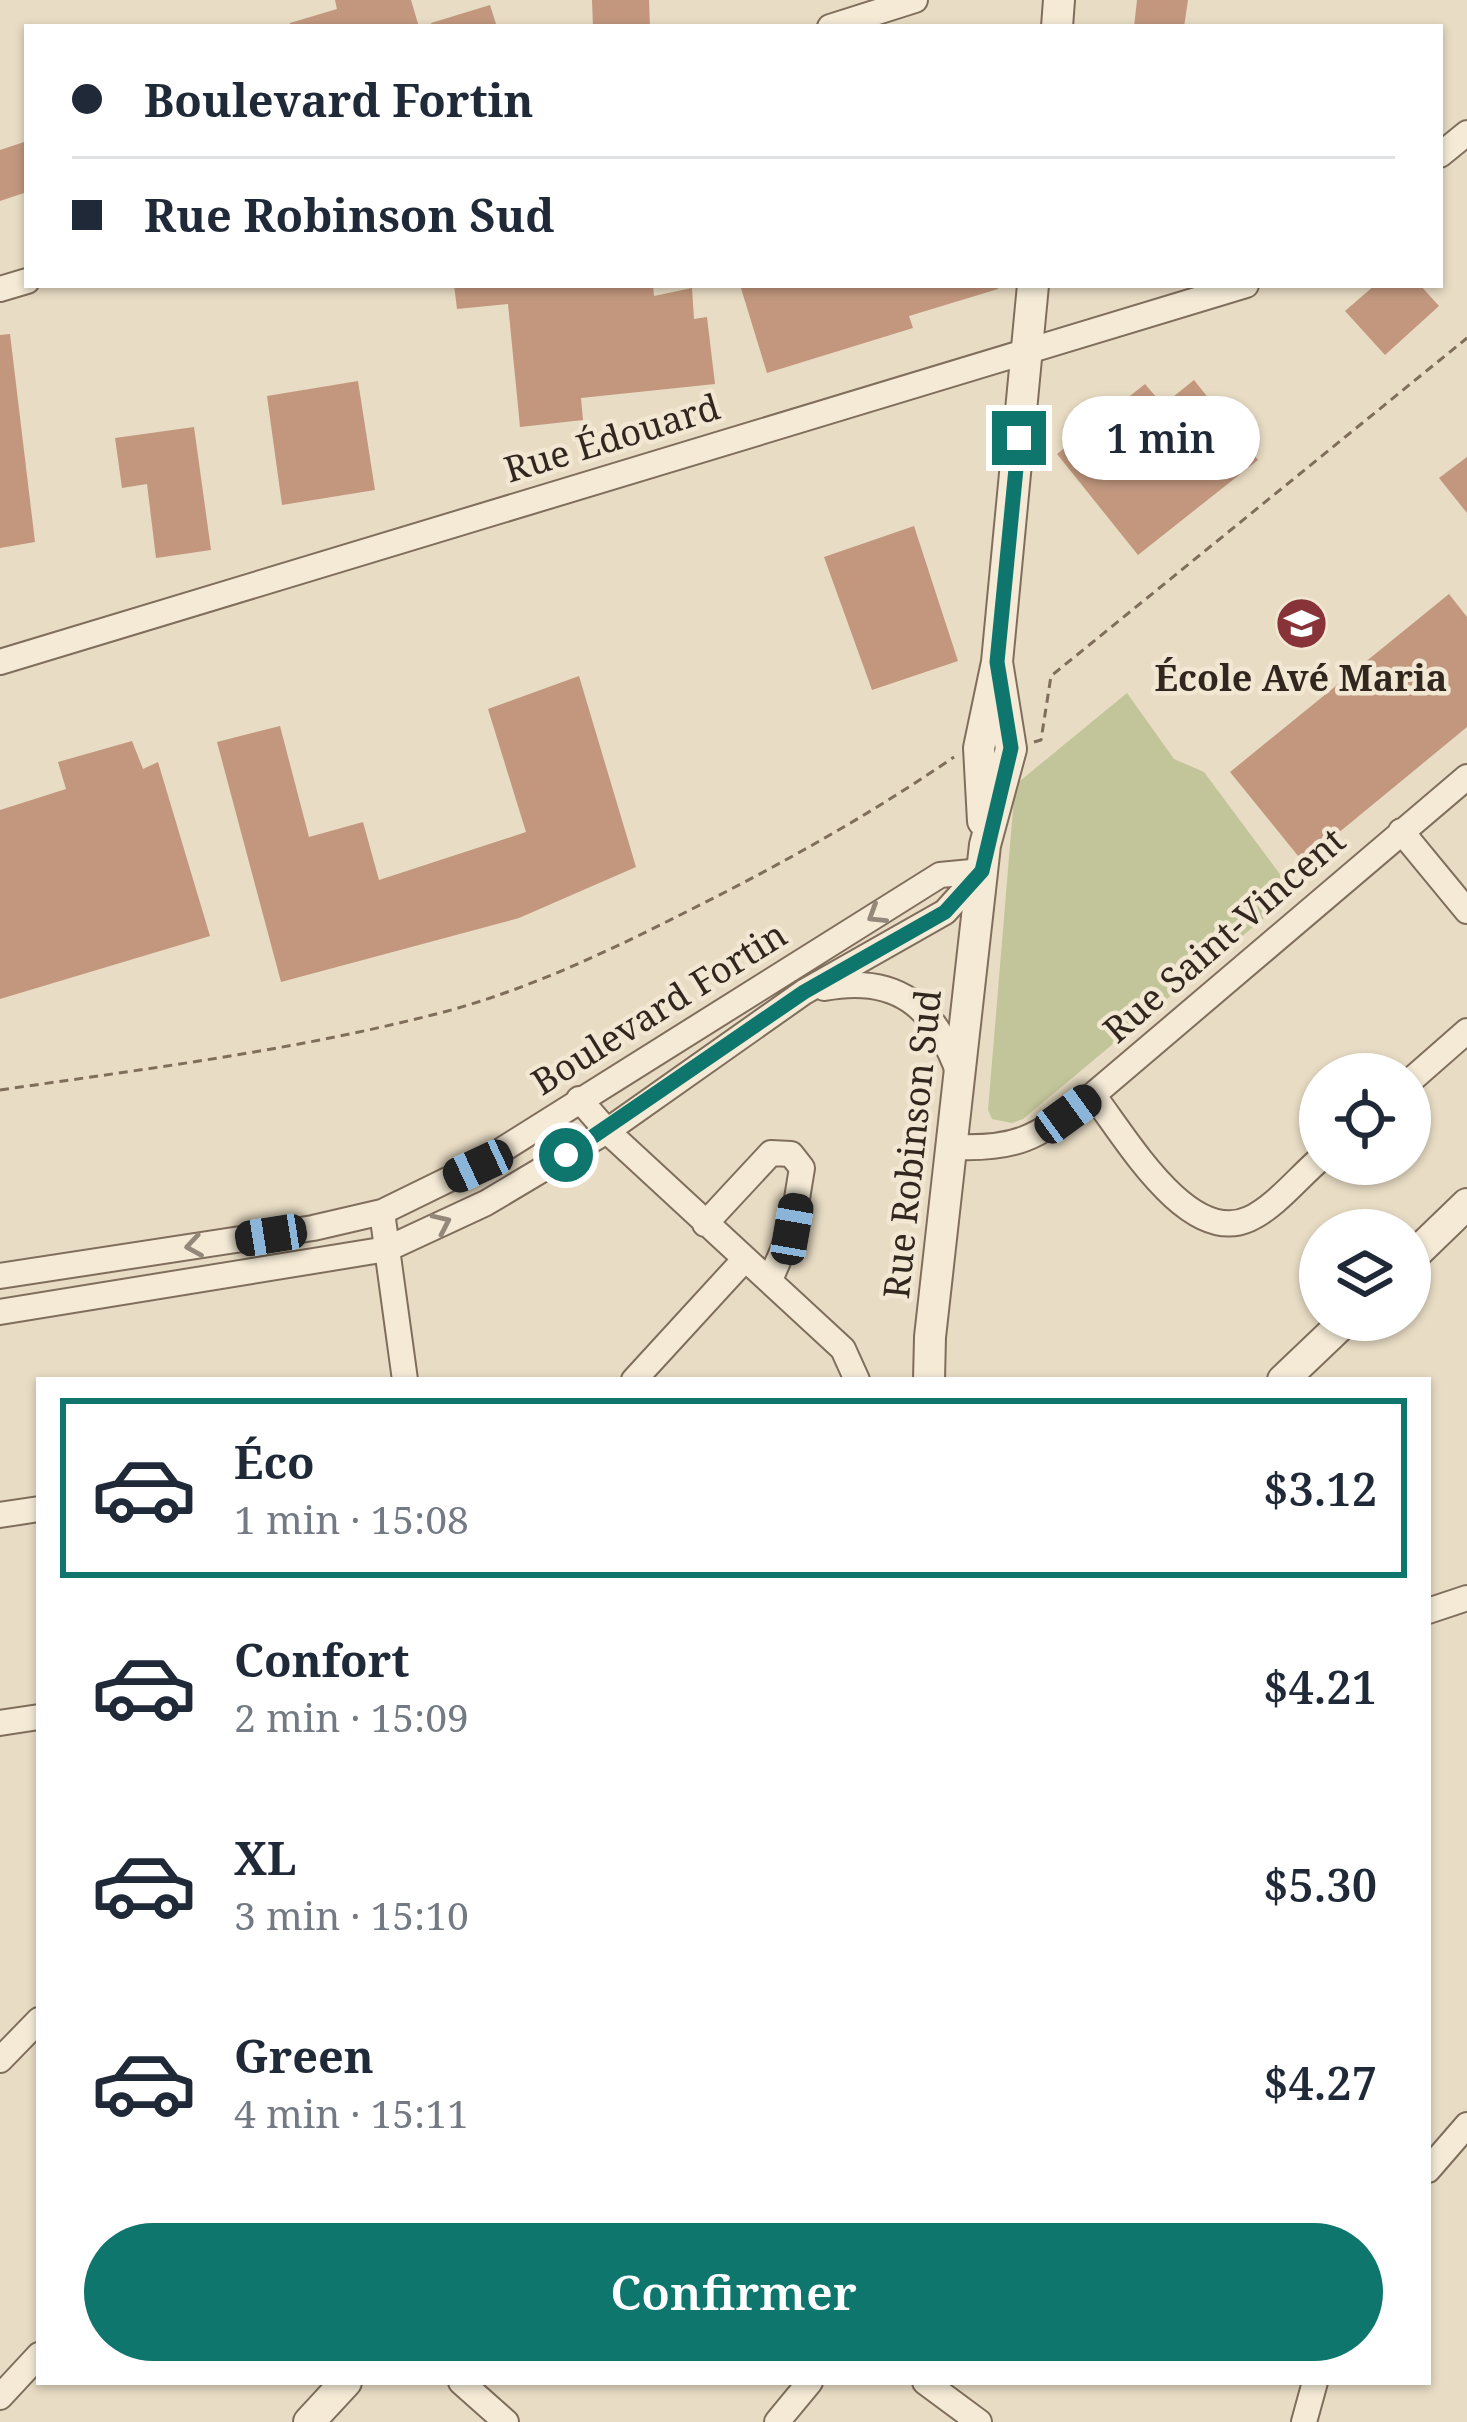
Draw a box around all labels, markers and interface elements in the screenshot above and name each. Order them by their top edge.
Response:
text: Boulevard Fortin [144,69,534,130]
text: Rue Robinson Sud [144,184,555,245]
street label: Rue Édouard [498,382,725,493]
callout: 1 min [1061,396,1259,480]
route end [992,411,1046,465]
text: 1 min [1107,411,1215,464]
school or university icon: École Avé Maria [1273,595,1329,651]
place label: École Avé Maria [1155,653,1447,702]
street label: Rue Saint-Vincent [1092,816,1355,1053]
one-way arrow [867,901,889,923]
street label: Boulevard Fortin [522,909,796,1106]
street label: Rue Robinson Sud [871,987,952,1301]
map controls [1299,1053,1431,1341]
button: locate [1299,1053,1431,1185]
car [1028,1078,1108,1150]
route start [539,1128,593,1182]
car [438,1134,518,1198]
car [768,1190,816,1268]
button: layers [1299,1209,1431,1341]
car [233,1212,309,1258]
one-way arrow [430,1214,451,1238]
one-way arrow [185,1233,205,1258]
text: Éco [234,1431,315,1492]
icon: car [90,1434,198,1542]
text: $3.12 [1263,1458,1377,1519]
text: 1 min · 15:08 [234,1492,469,1545]
text: Confort [234,1629,409,1690]
icon: car [90,1632,198,1740]
text: $4.21 [1263,1656,1377,1717]
text: 2 min · 15:09 [234,1690,469,1743]
text: XL [234,1827,296,1888]
icon: car [90,1830,198,1938]
text: $5.30 [1263,1854,1377,1915]
text: 3 min · 15:10 [234,1888,469,1941]
text: Green [234,2025,374,2086]
icon: car [90,2028,198,2136]
text: $4.27 [1263,2052,1377,2113]
text: 4 min · 15:11 [234,2086,469,2139]
button: Confirmer [84,2223,1383,2361]

